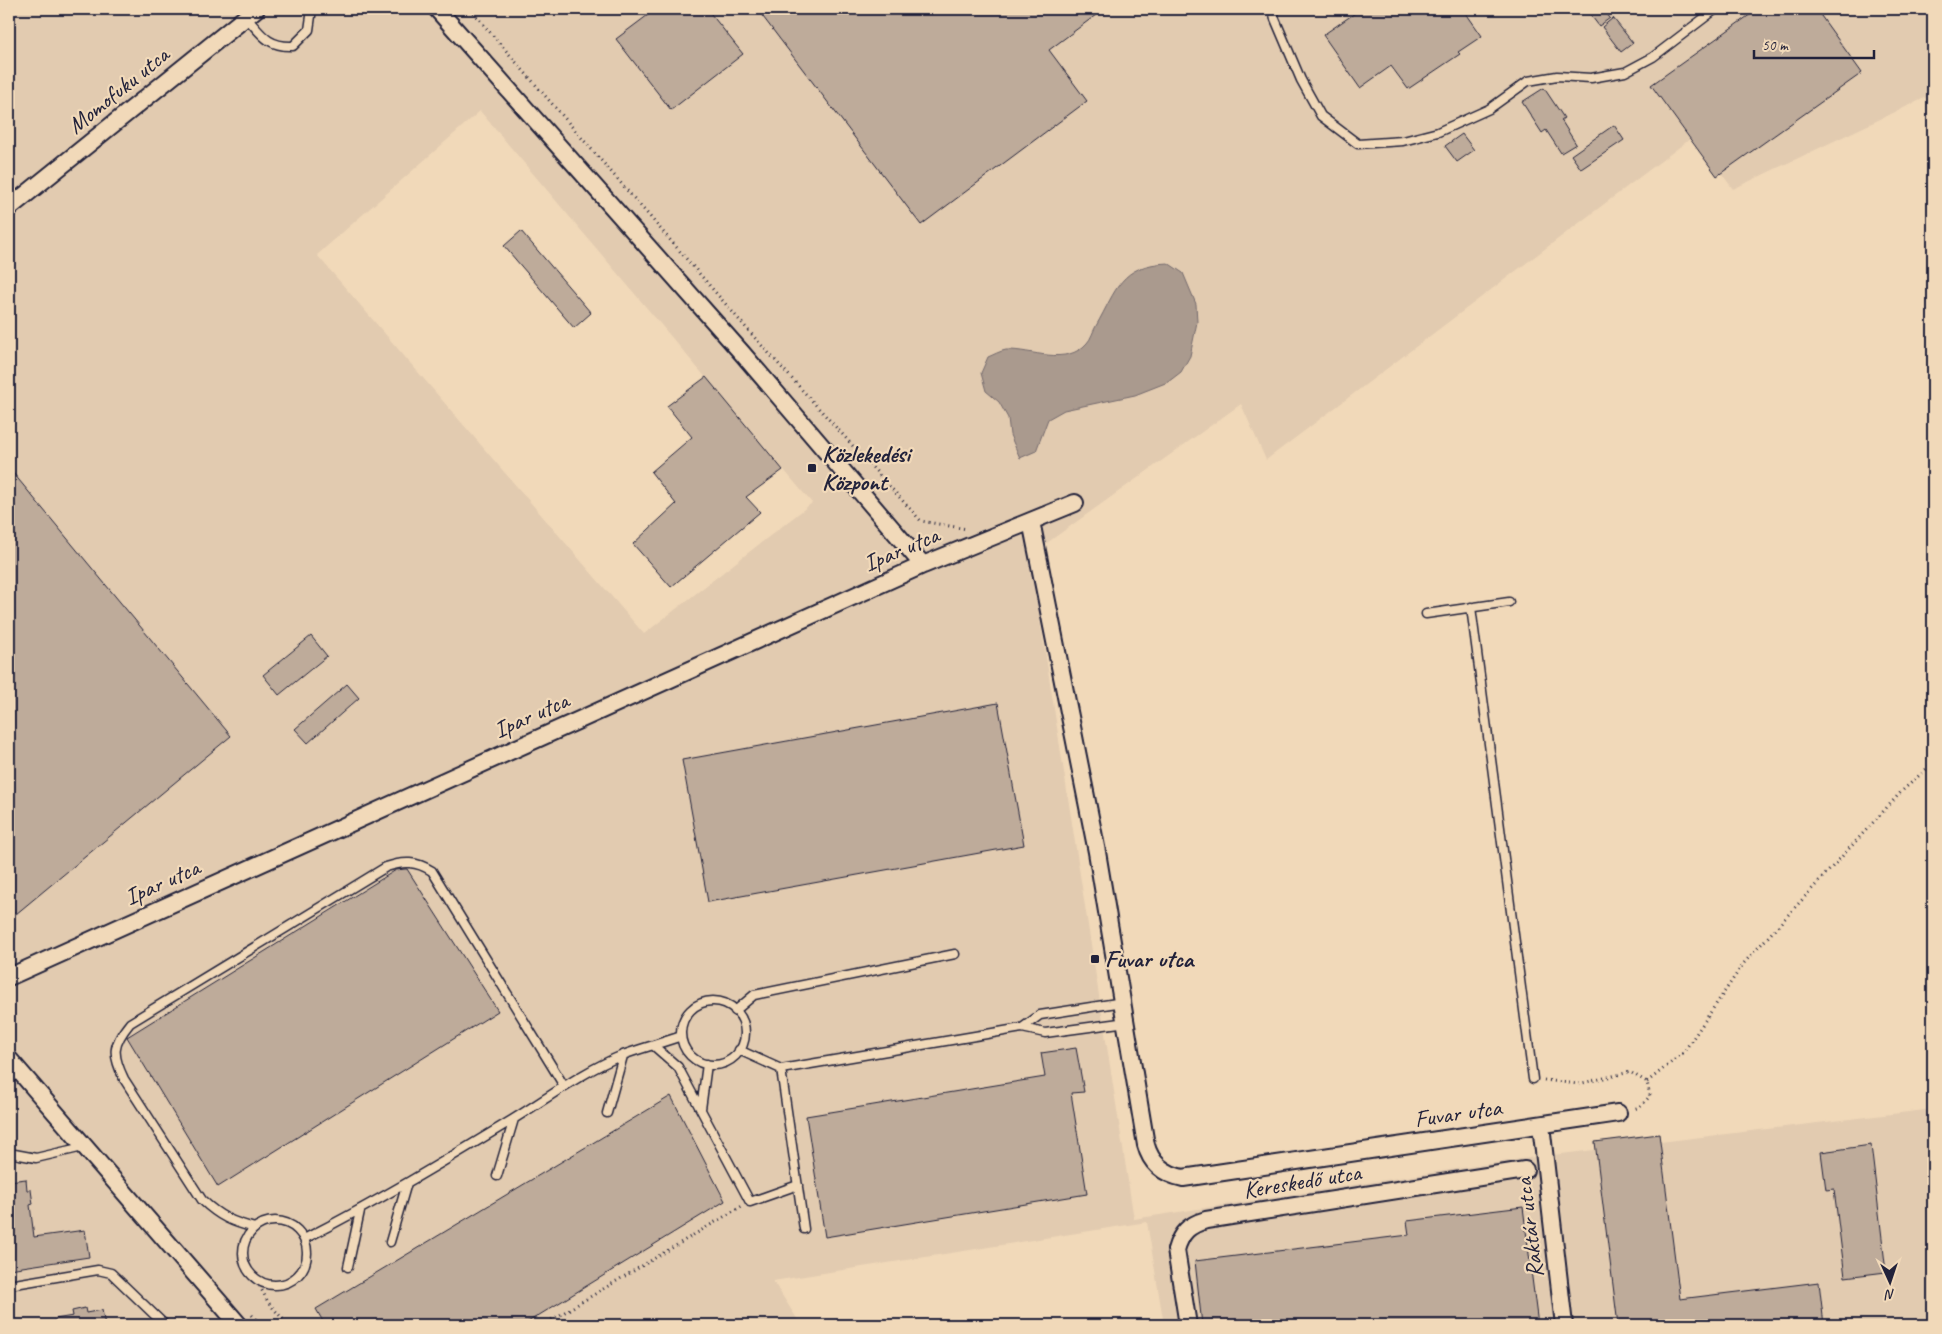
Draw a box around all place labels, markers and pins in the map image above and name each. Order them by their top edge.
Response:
place label: Közlekedési Központ [822,439,913,497]
marker: Közlekedési Központ [806,462,818,474]
place label: Fuvar utca [1105,944,1196,974]
marker: Fuvar utca [1089,953,1101,965]

